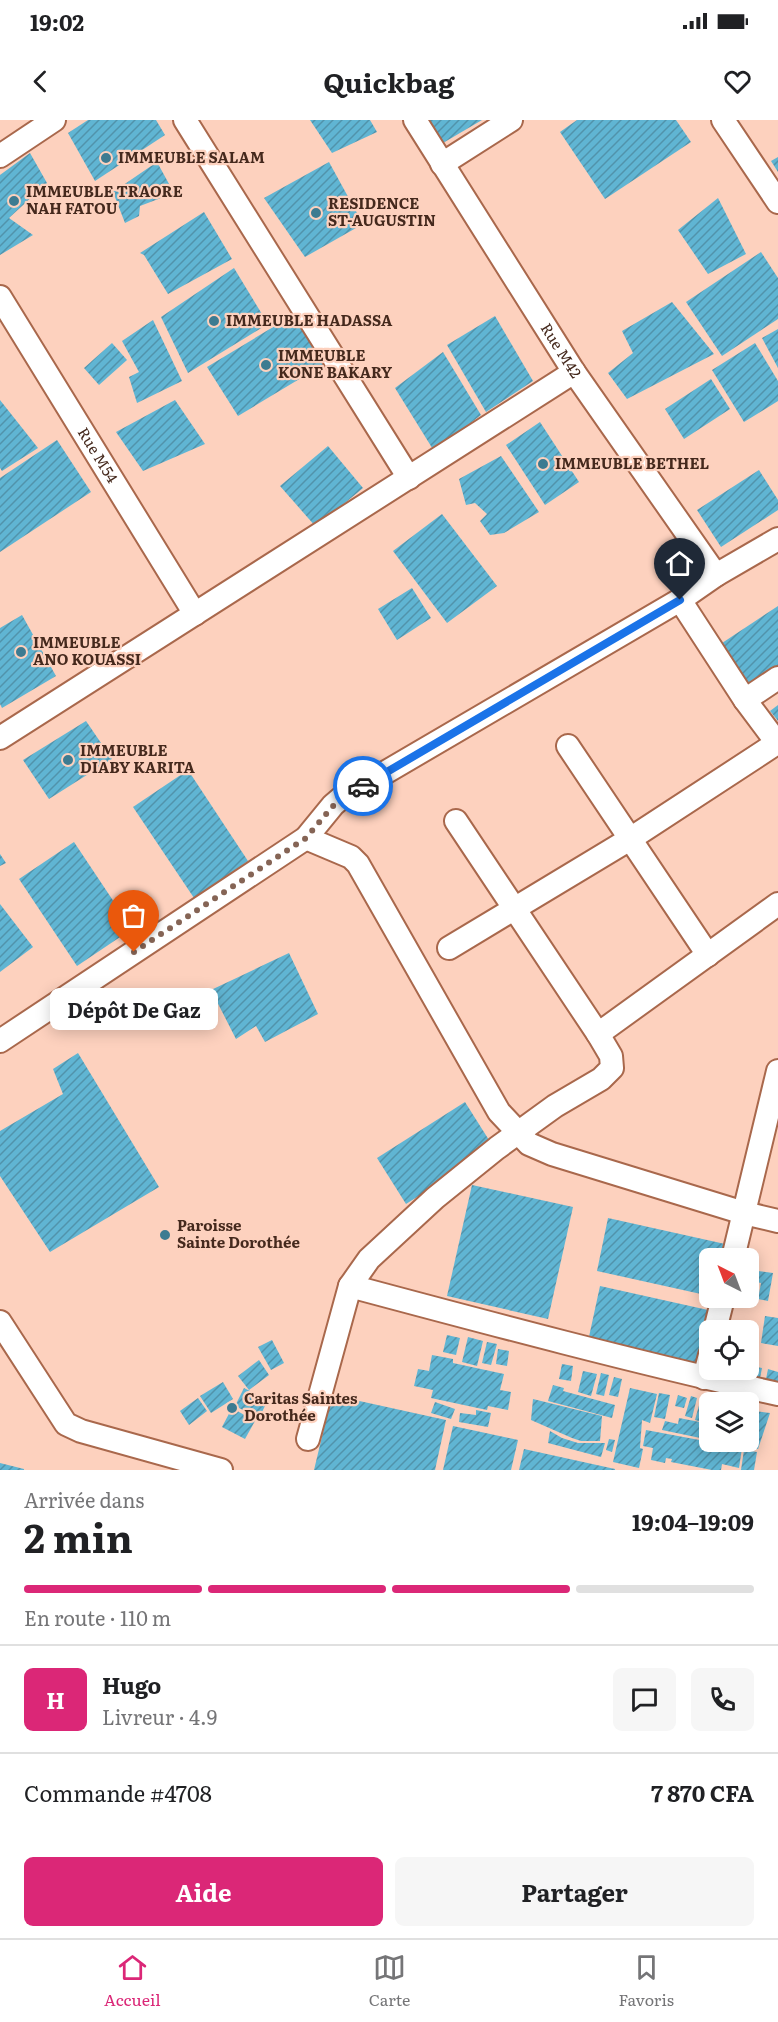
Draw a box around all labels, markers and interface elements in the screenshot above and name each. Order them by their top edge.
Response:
text: 19:02 [30,5,84,38]
text: Quickbag [323,61,455,101]
icon: back [24,65,57,98]
icon: heart [721,65,754,98]
place label: IMMEUBLE SALAM [118,145,265,168]
marker: IMMEUBLE SALAM [99,151,113,165]
place label: IMMEUBLE TRAORE NAH FATOU [26,179,183,219]
place label: RESIDENCE ST-AUGUSTIN [328,191,436,231]
marker: IMMEUBLE TRAORE NAH FATOU [7,194,21,208]
marker: RESIDENCE ST-AUGUSTIN [309,206,323,220]
place label: IMMEUBLE HADASSA [226,308,393,331]
marker: IMMEUBLE HADASSA [207,314,221,328]
street label: Rue M42 [536,318,588,383]
place label: IMMEUBLE KONE BAKARY [278,343,393,383]
marker: IMMEUBLE KONE BAKARY [259,358,273,372]
street label: Rue M54 [73,422,125,487]
place label: IMMEUBLE BETHEL [555,451,709,474]
marker: IMMEUBLE BETHEL [536,457,550,471]
pin [654,538,705,600]
icon: home [663,547,696,580]
place label: IMMEUBLE ANO KOUASSI [33,630,141,670]
marker: IMMEUBLE ANO KOUASSI [14,645,28,659]
place label: IMMEUBLE DIABY KARITA [80,738,196,778]
marker: IMMEUBLE DIABY KARITA [61,753,75,767]
courier [333,756,393,816]
icon: car [347,770,380,803]
pin [108,890,159,952]
icon: bag [117,899,150,932]
callout: Dépôt De Gaz [50,988,218,1030]
text: Dépôt De Gaz [67,994,201,1024]
place label: Paroisse Sainte Dorothée [177,1213,301,1253]
marker: Paroisse Sainte Dorothée [158,1228,172,1242]
north arrow [699,1248,759,1308]
map controls [699,1248,759,1452]
button: locate [699,1320,759,1380]
place label: Caritas Saintes Dorothée [244,1386,358,1426]
button: layers [699,1392,759,1452]
marker: Caritas Saintes Dorothée [225,1401,239,1415]
text: Arrivée dans [24,1484,144,1514]
text: 19:04–19:09 [632,1505,754,1538]
text: 2 min [24,1507,133,1565]
text: En route · 110 m [24,1602,171,1632]
text: Hugo [102,1668,161,1701]
button: chat [613,1668,676,1731]
button: phone [691,1668,754,1731]
text: H [46,1683,65,1716]
text: Livreur · 4.9 [102,1701,217,1731]
text: Commande #4708 [24,1776,212,1809]
text: 7 870 CFA [651,1776,754,1809]
button: Aide [24,1857,383,1926]
button: Partager [395,1857,754,1926]
tab: Accueil [104,1951,161,2011]
tab: Carte [369,1951,410,2011]
tab: Favoris [618,1951,674,2011]

